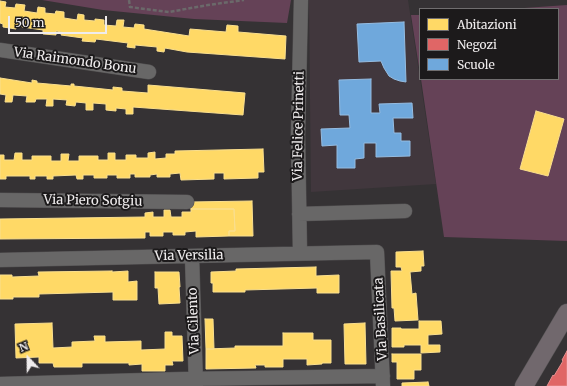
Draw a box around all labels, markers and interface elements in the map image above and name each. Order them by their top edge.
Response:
scale bar [10,8,109,34]
legend [419,8,559,80]
text: 50 m [15,15,44,30]
text: Abitazioni [457,17,517,32]
text: Negozi [457,37,497,52]
street label: Via Raimondo Bonu [13,45,137,77]
text: Scuole [457,57,495,72]
street label: Via Felice Prinetti [290,71,308,181]
street label: Via Piero Sotgiu [43,192,143,210]
street label: Via Versilia [154,248,224,264]
street label: Via Basilicata [371,277,391,361]
street label: Via Cilento [185,287,203,355]
north arrow [8,338,48,378]
text: N [17,339,30,355]

